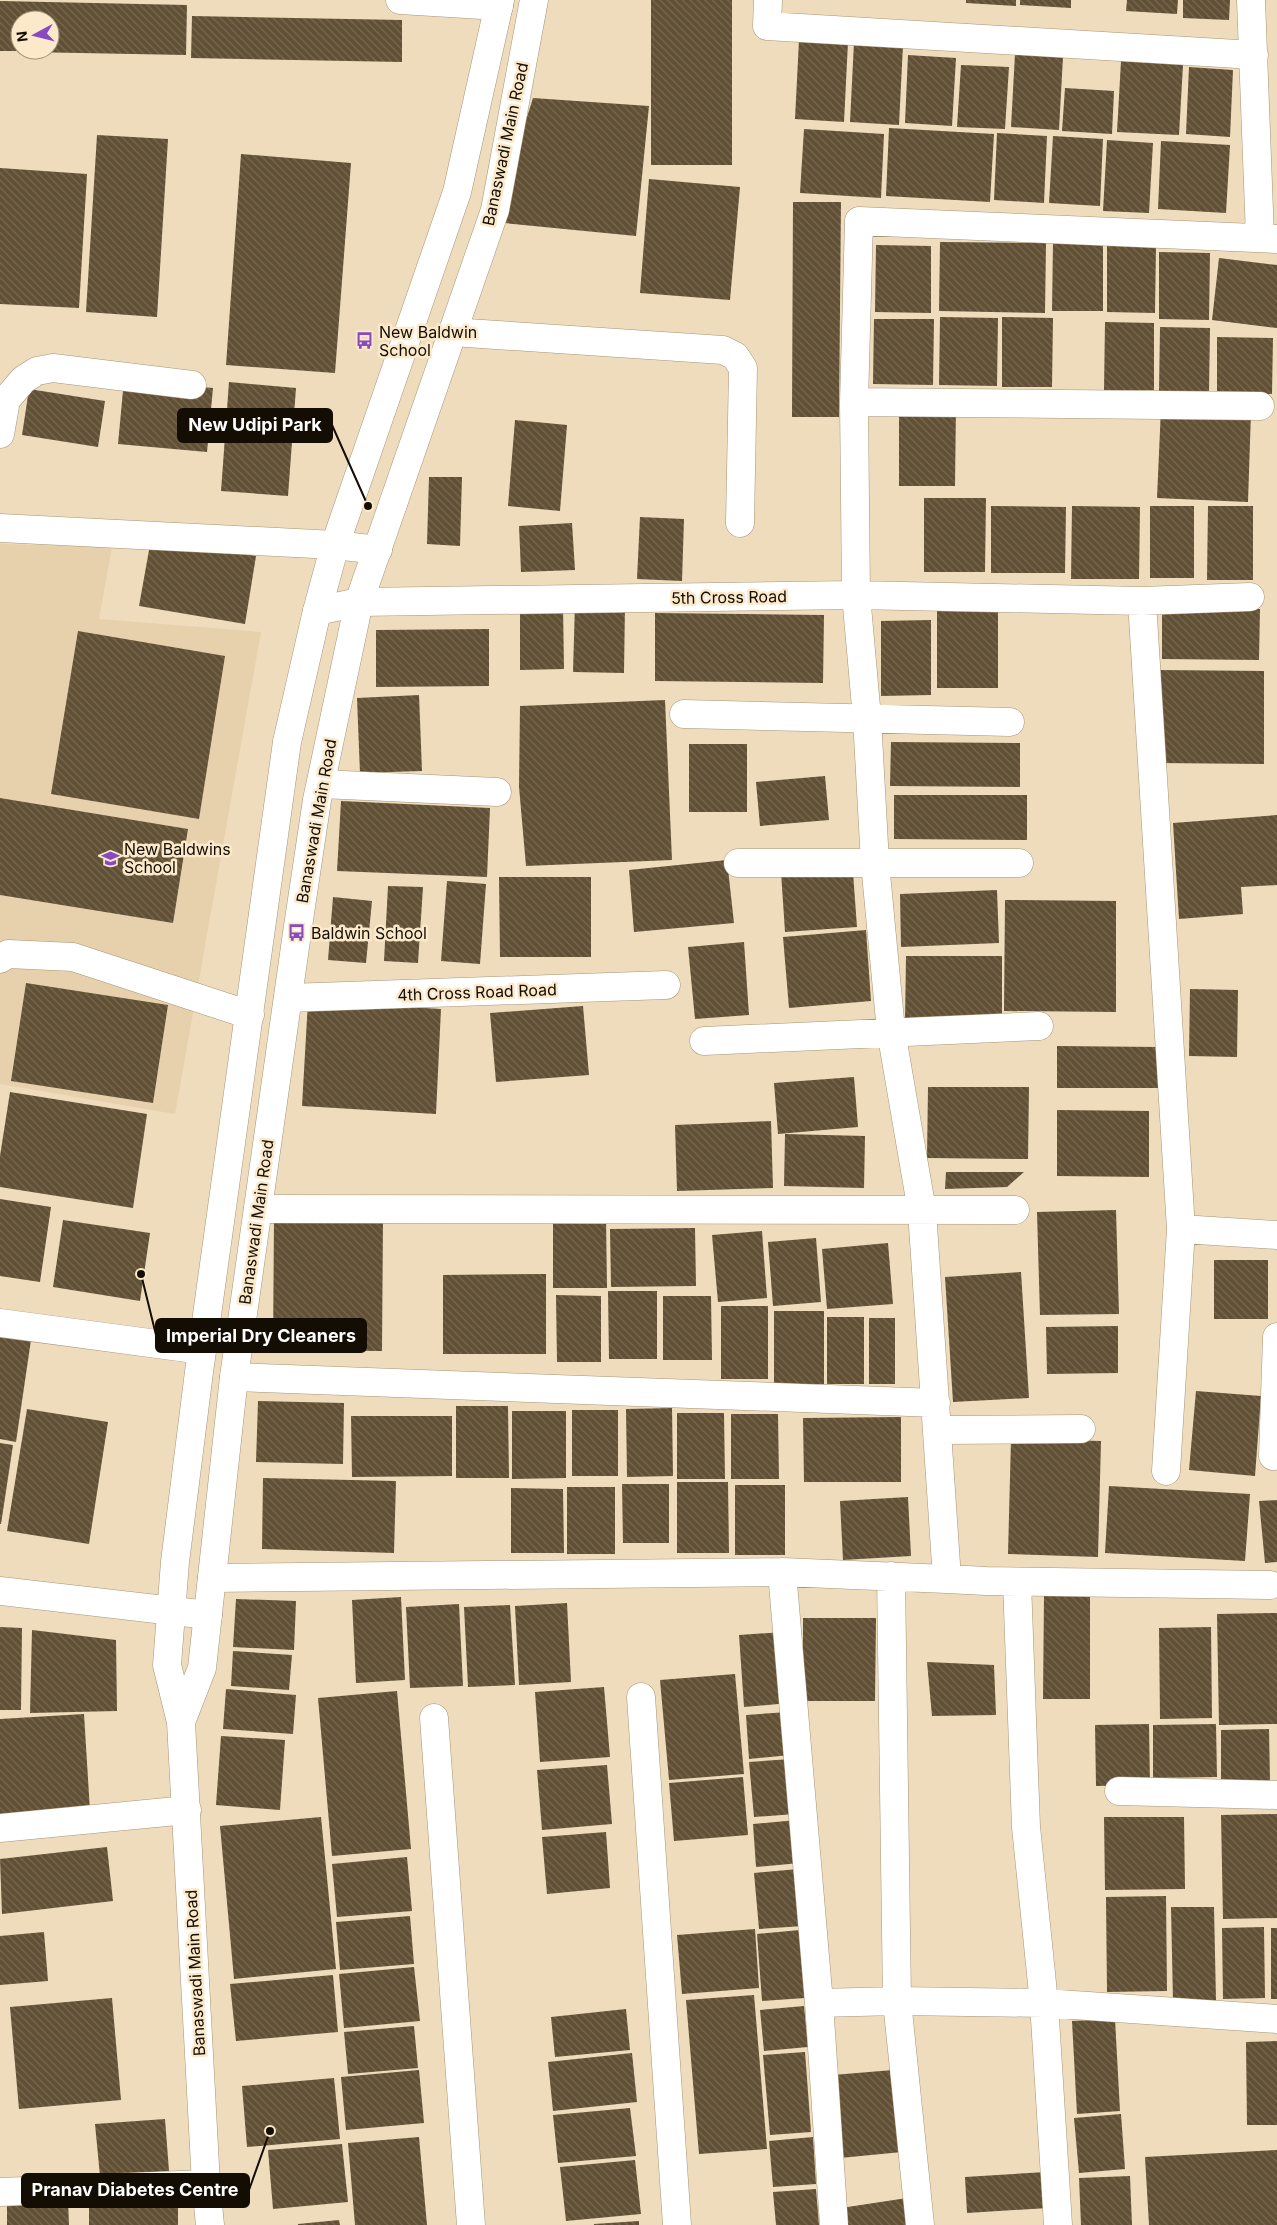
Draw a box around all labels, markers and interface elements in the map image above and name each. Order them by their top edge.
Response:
north arrow [10,10,60,60]
text: N [13,30,31,43]
street label: Banaswadi Main Road [478,61,532,227]
place label: New Baldwin School [379,322,477,360]
bus stop icon: New Baldwin School [355,331,375,351]
callout: New Udipi Park [178,409,332,442]
text: New Udipi Park [188,414,322,435]
street label: 5th Cross Road [671,586,787,608]
street label: Banaswadi Main Road [292,737,340,905]
place label: New Baldwins School [124,839,231,877]
school or university icon: New Baldwins School [100,848,120,868]
bus stop icon: Baldwin School [287,923,307,943]
place label: Baldwin School [311,923,427,943]
street label: 4th Cross Road Road [397,979,557,1005]
street label: Banaswadi Main Road [235,1138,277,1306]
callout: Imperial Dry Cleaners [156,1319,366,1352]
text: Imperial Dry Cleaners [166,1325,356,1346]
street label: Banaswadi Main Road [181,1889,209,2057]
callout: Pranav Diabetes Centre [22,2174,249,2207]
text: Pranav Diabetes Centre [32,2179,239,2200]

